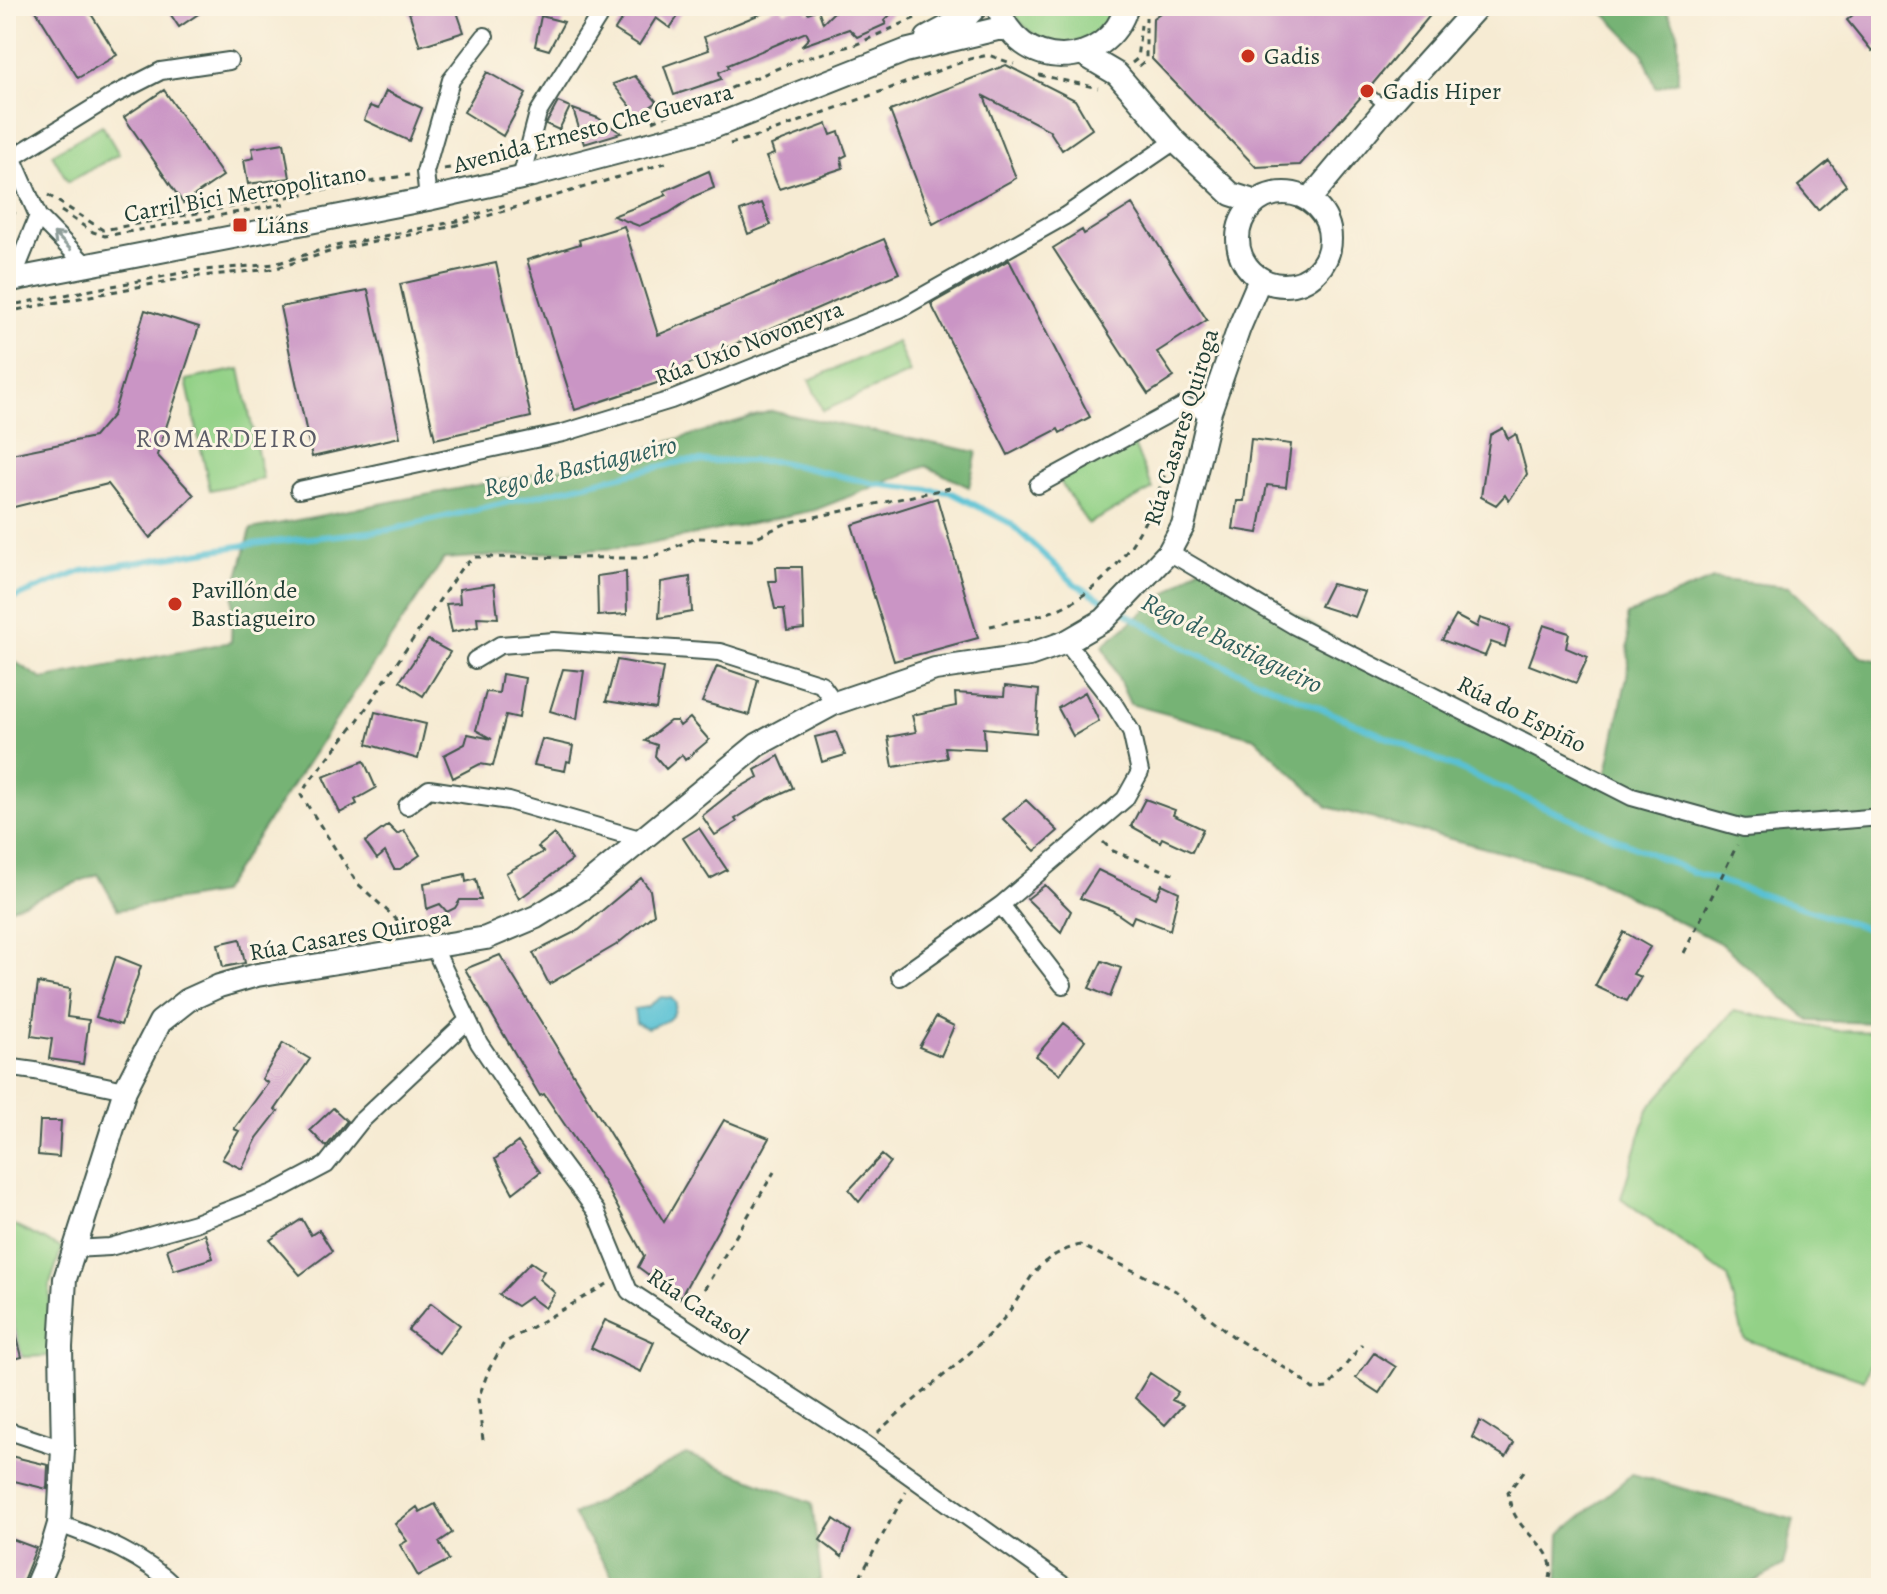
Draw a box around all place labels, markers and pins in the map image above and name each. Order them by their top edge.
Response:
place label: Gadis [1264,40,1320,72]
marker: Gadis [1239,47,1257,65]
place label: Gadis Hiper [1383,75,1501,107]
marker: Gadis Hiper [1358,82,1376,100]
place label: Liáns [256,209,309,241]
marker: Liáns [231,216,249,234]
place label: Pavillón de Bastiagueiro [191,574,316,634]
marker: Pavillón de Bastiagueiro [166,595,184,613]

